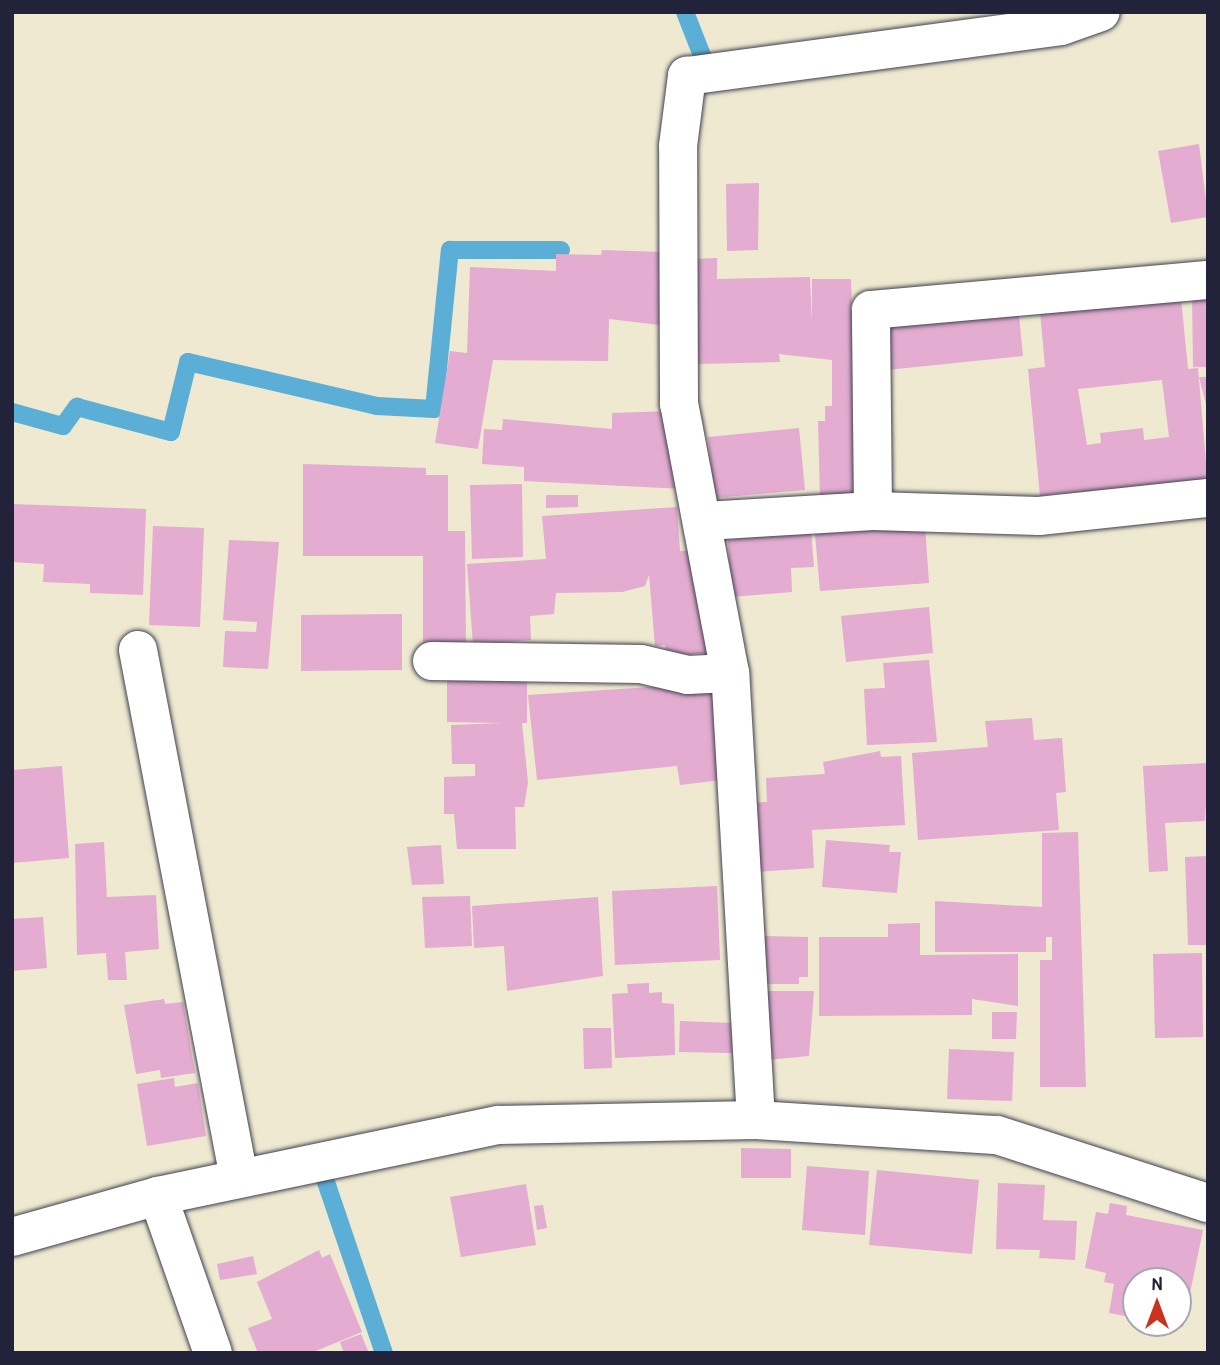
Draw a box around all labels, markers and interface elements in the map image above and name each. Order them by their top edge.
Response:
north arrow [1122,1267,1192,1337]
text: N [1152,1270,1162,1296]

